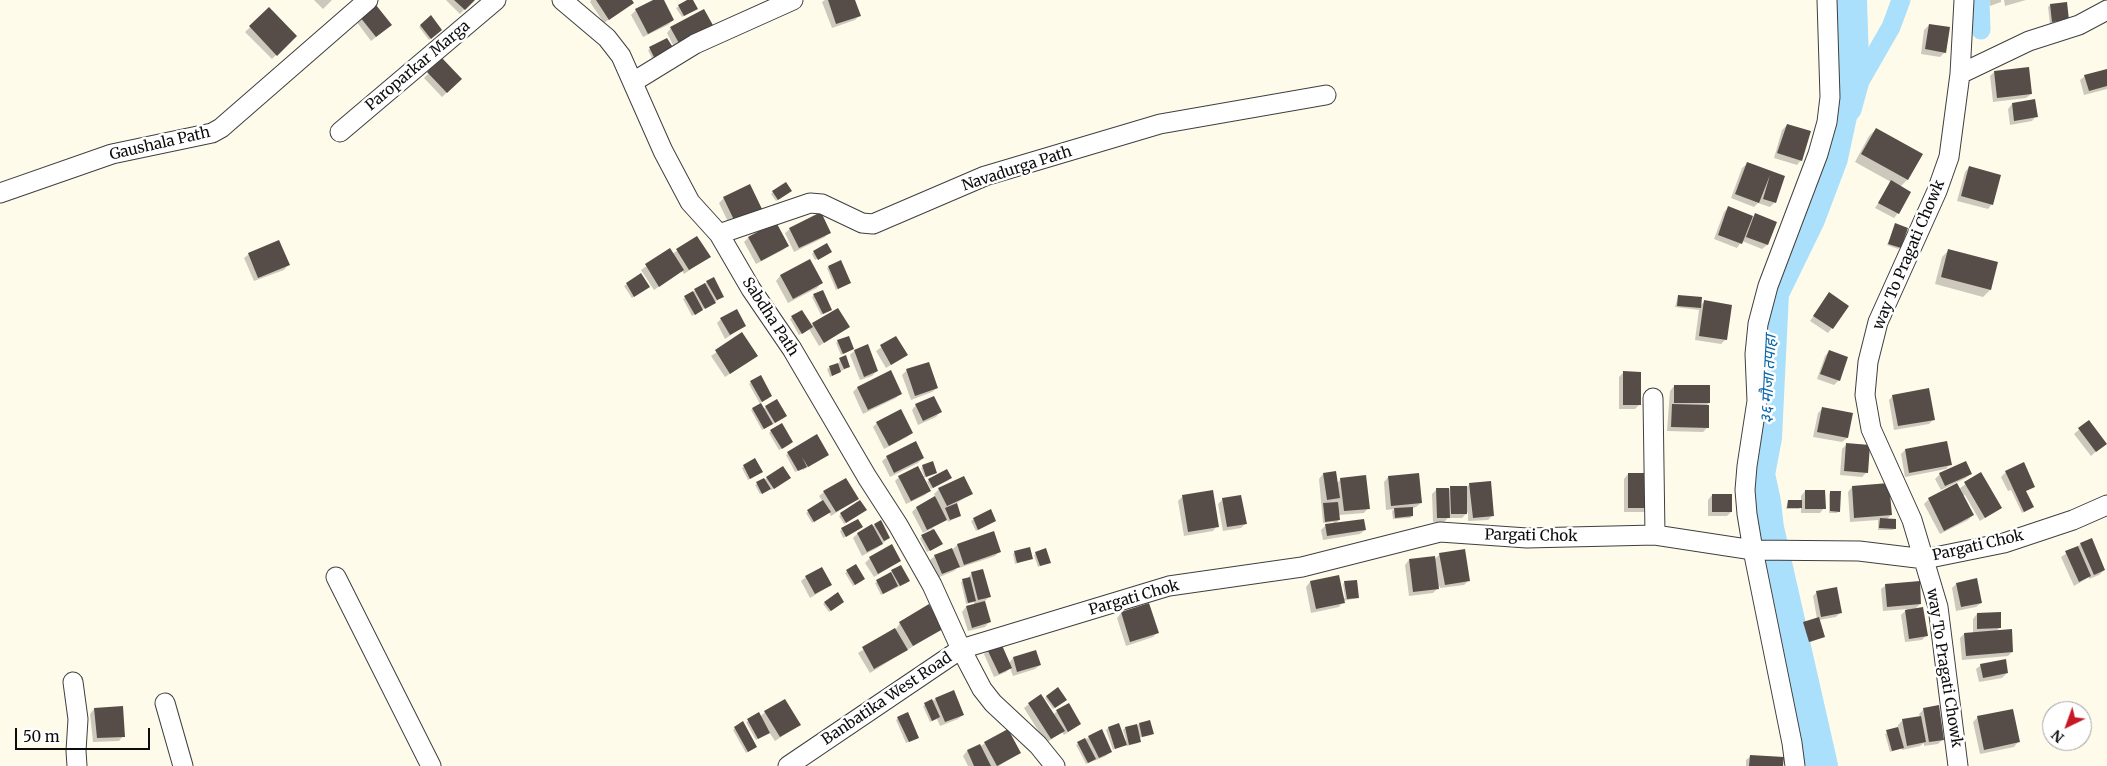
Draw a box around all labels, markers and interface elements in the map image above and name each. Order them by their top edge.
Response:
street label: Paroparkar Marga [362,17,474,115]
street label: Gaushala Path [108,124,212,164]
street label: Navadurga Path [960,143,1074,195]
street label: way To Pragati Chowk [1869,177,1949,333]
street label: Sabdha Path [738,274,802,360]
water label: ३६ मौजा तपाहा [1757,334,1781,424]
street label: Pargati Chok [1484,526,1578,546]
street label: Pargati Chok [1931,527,2025,565]
street label: Pargati Chok [1087,577,1181,619]
street label: way To Pragati Chowk [1923,587,1965,749]
street label: Banbatika West Road [819,649,955,749]
north arrow [2042,701,2092,751]
scale bar [18,718,152,750]
text: N [2047,726,2068,747]
text: 50 m [23,727,60,746]

